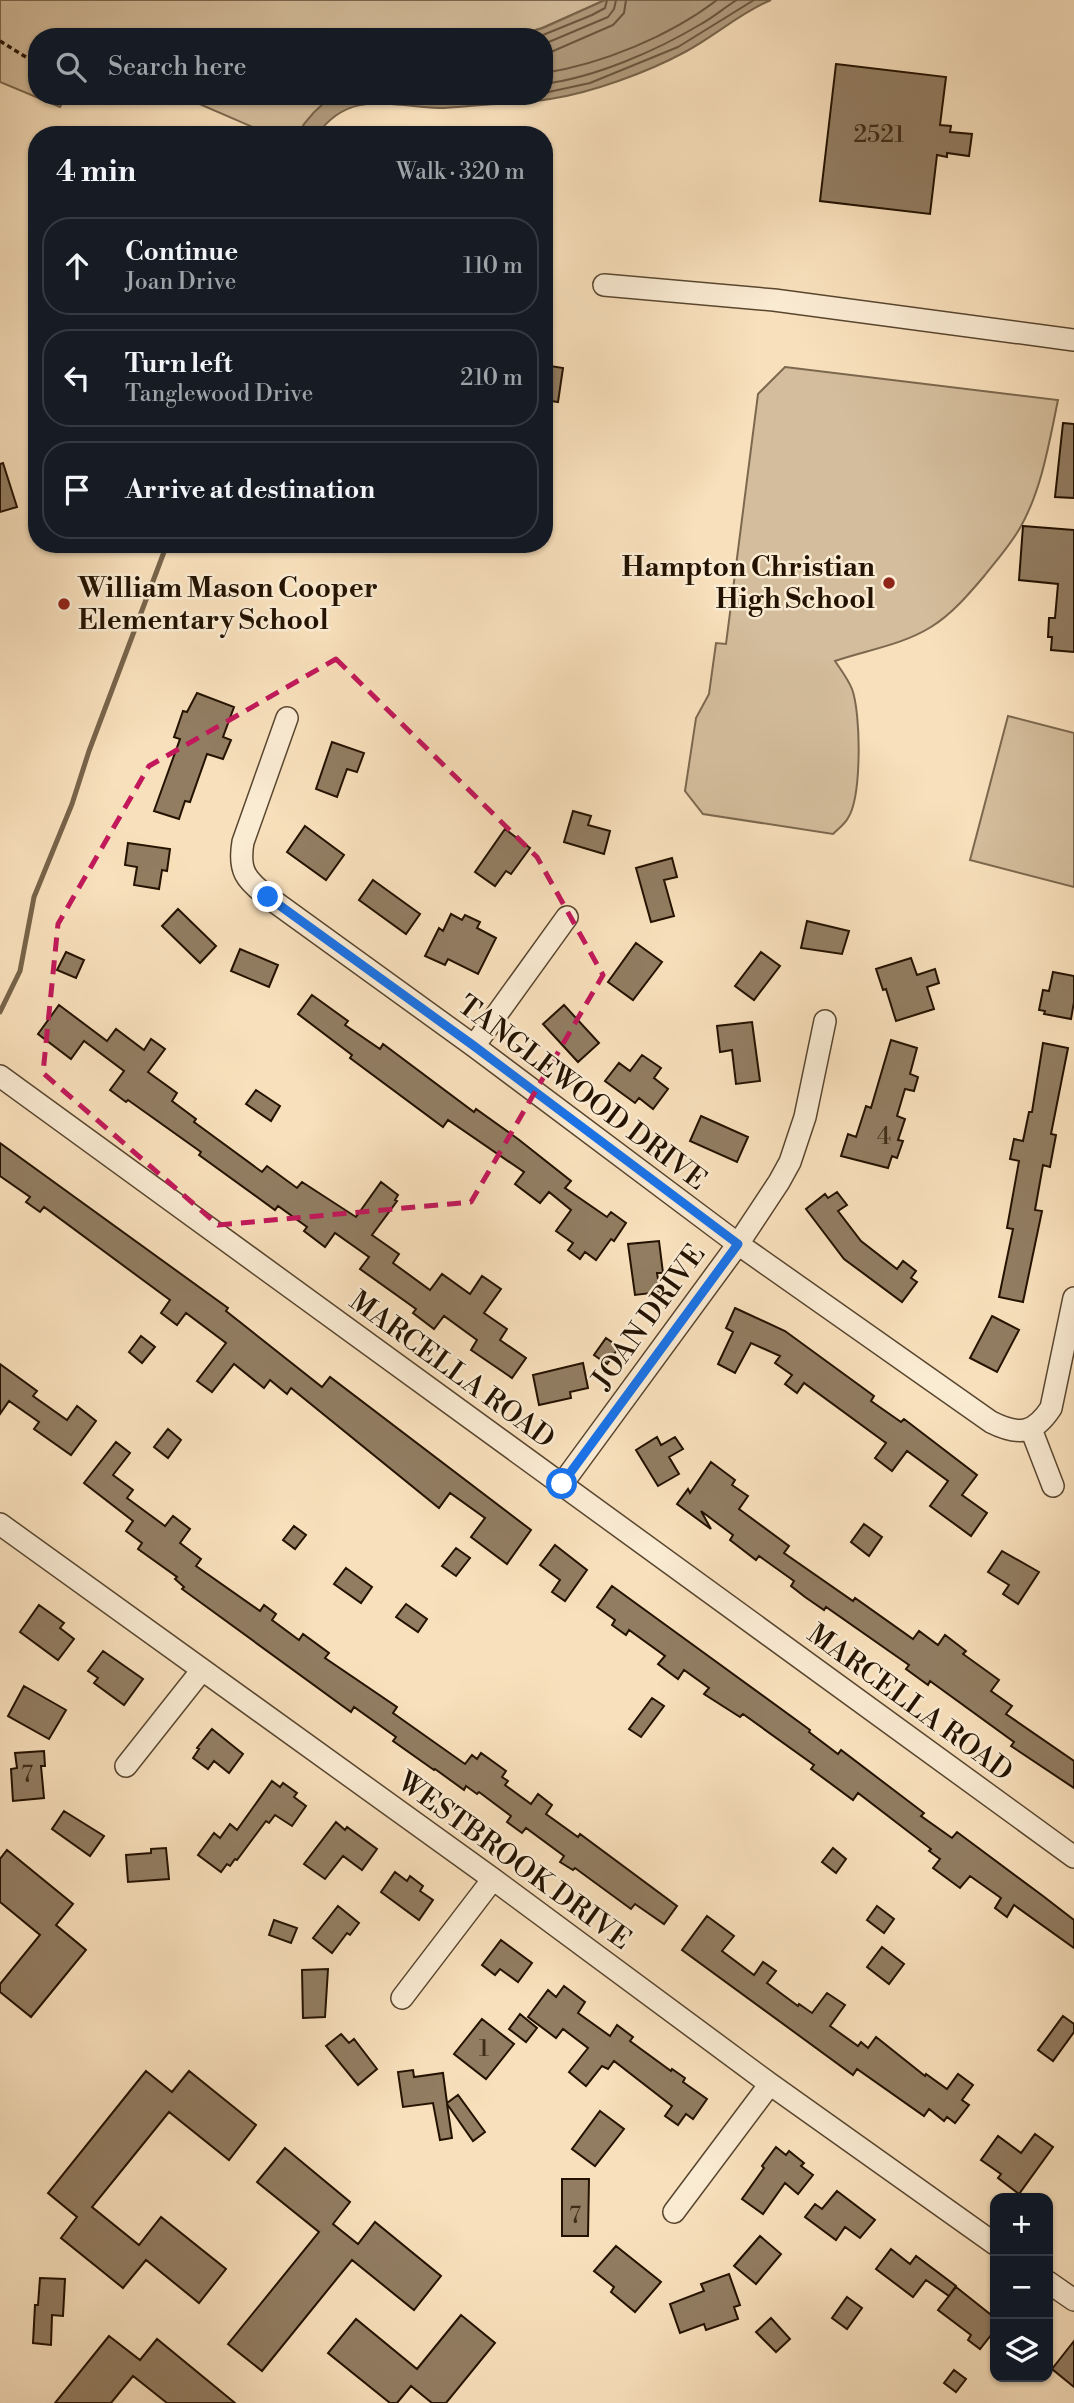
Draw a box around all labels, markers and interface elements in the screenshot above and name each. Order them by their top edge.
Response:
search box [28,28,553,105]
icon: search [52,48,90,86]
text: Search here [108,51,247,83]
house number: 2521 [853,120,905,150]
text: 4 min [56,153,136,191]
text: Walk · 320 m [396,158,525,186]
text: Continue [125,236,238,268]
icon: ahead [58,247,96,285]
text: 110 m [463,252,523,280]
text: Joan Drive [125,268,236,296]
text: Turn left [125,348,233,380]
icon: left [58,359,96,397]
text: 210 m [460,364,523,392]
text: Tanglewood Drive [125,380,313,408]
icon: arrive [58,471,96,509]
text: Arrive at destination [125,474,375,506]
place label: Hampton Christian High School [621,550,875,617]
place label: William Mason Cooper Elementary School [77,571,378,638]
marker: Hampton Christian High School [881,575,897,591]
marker: William Mason Cooper Elementary School [56,596,72,612]
route end [252,881,283,912]
street label: TANGLEWOOD DRIVE [451,988,713,1198]
house number: 4 [877,1122,891,1152]
street label: JOAN DRIVE [584,1238,713,1397]
street label: MARCELLA ROAD [343,1284,561,1456]
route start [546,1468,577,1499]
street label: MARCELLA ROAD [801,1617,1019,1789]
house number: 7 [21,1760,33,1790]
street label: WESTBROOK DRIVE [390,1764,638,1958]
house number: 1 [479,2034,490,2064]
map controls [990,2193,1053,2382]
button: + [990,2193,1053,2256]
house number: 7 [569,2201,581,2231]
button: − [990,2256,1053,2319]
button: layers [990,2319,1053,2382]

